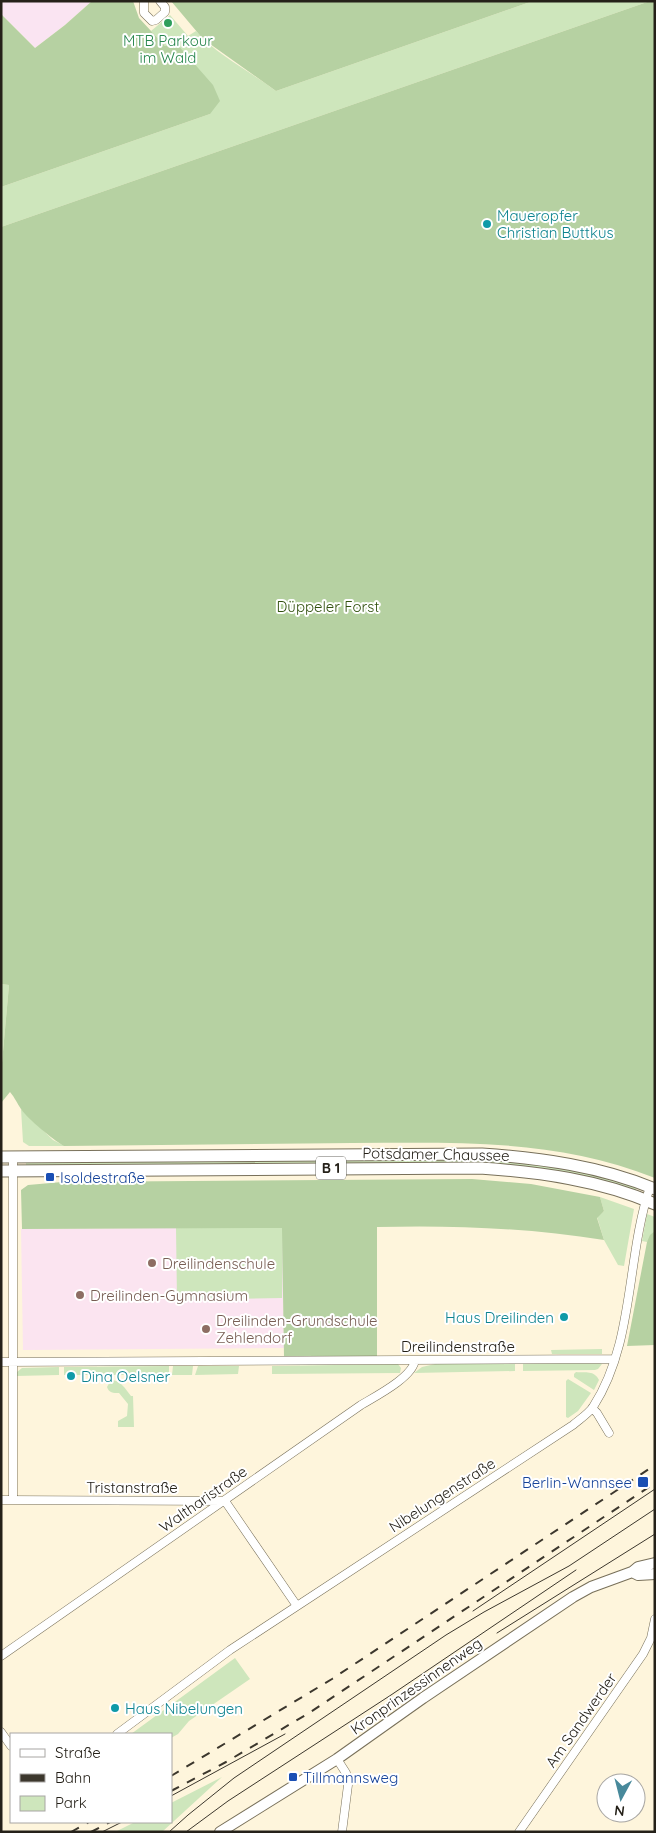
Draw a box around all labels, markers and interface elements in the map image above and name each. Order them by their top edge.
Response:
marker: MTB Parkour im Wald [162,17,174,29]
place label: MTB Parkour im Wald [123,31,213,67]
place label: Maueropfer Christian Buttkus [497,206,613,242]
marker: Maueropfer Christian Buttkus [481,218,493,230]
park label: Düppeler Forst [277,597,379,616]
street label: Potsdamer Chaussee [362,1143,510,1165]
road number: B 1 [316,1156,346,1180]
place label: Isoldestraße [60,1168,145,1187]
marker: Isoldestraße [44,1171,56,1183]
place label: Dreilindenschule [162,1254,275,1273]
marker: Dreilindenschule [146,1257,158,1269]
place label: Dreilinden-Gymnasium [90,1286,248,1305]
marker: Dreilinden-Gymnasium [74,1289,86,1301]
place label: Haus Dreilinden [445,1308,554,1327]
place label: Dreilinden-Grundschule Zehlendorf [216,1311,377,1347]
marker: Haus Dreilinden [558,1311,570,1323]
marker: Dreilinden-Grundschule Zehlendorf [200,1323,212,1335]
street label: Dreilindenstraße [401,1337,515,1356]
place label: Dina Oelsner [81,1367,171,1386]
marker: Dina Oelsner [65,1370,77,1382]
street label: Nibelungenstraße [385,1454,499,1536]
street label: Waltharistraße [155,1462,251,1536]
place label: Berlin-Wannsee [522,1473,632,1492]
marker: Berlin-Wannsee [636,1475,650,1489]
street label: Tristanstraße [86,1478,178,1497]
street label: Kronprinzessinnenweg [347,1633,485,1739]
street label: Am Sandwerder [541,1669,621,1771]
place label: Haus Nibelungen [125,1699,243,1718]
marker: Haus Nibelungen [109,1702,121,1714]
legend [10,1733,172,1823]
text: Straße [55,1743,101,1762]
text: Bahn [55,1768,91,1787]
place label: Tillmannsweg [303,1768,398,1787]
marker: Tillmannsweg [287,1771,299,1783]
north arrow [596,1773,646,1823]
text: Park [55,1793,87,1812]
text: N [613,1801,626,1820]

